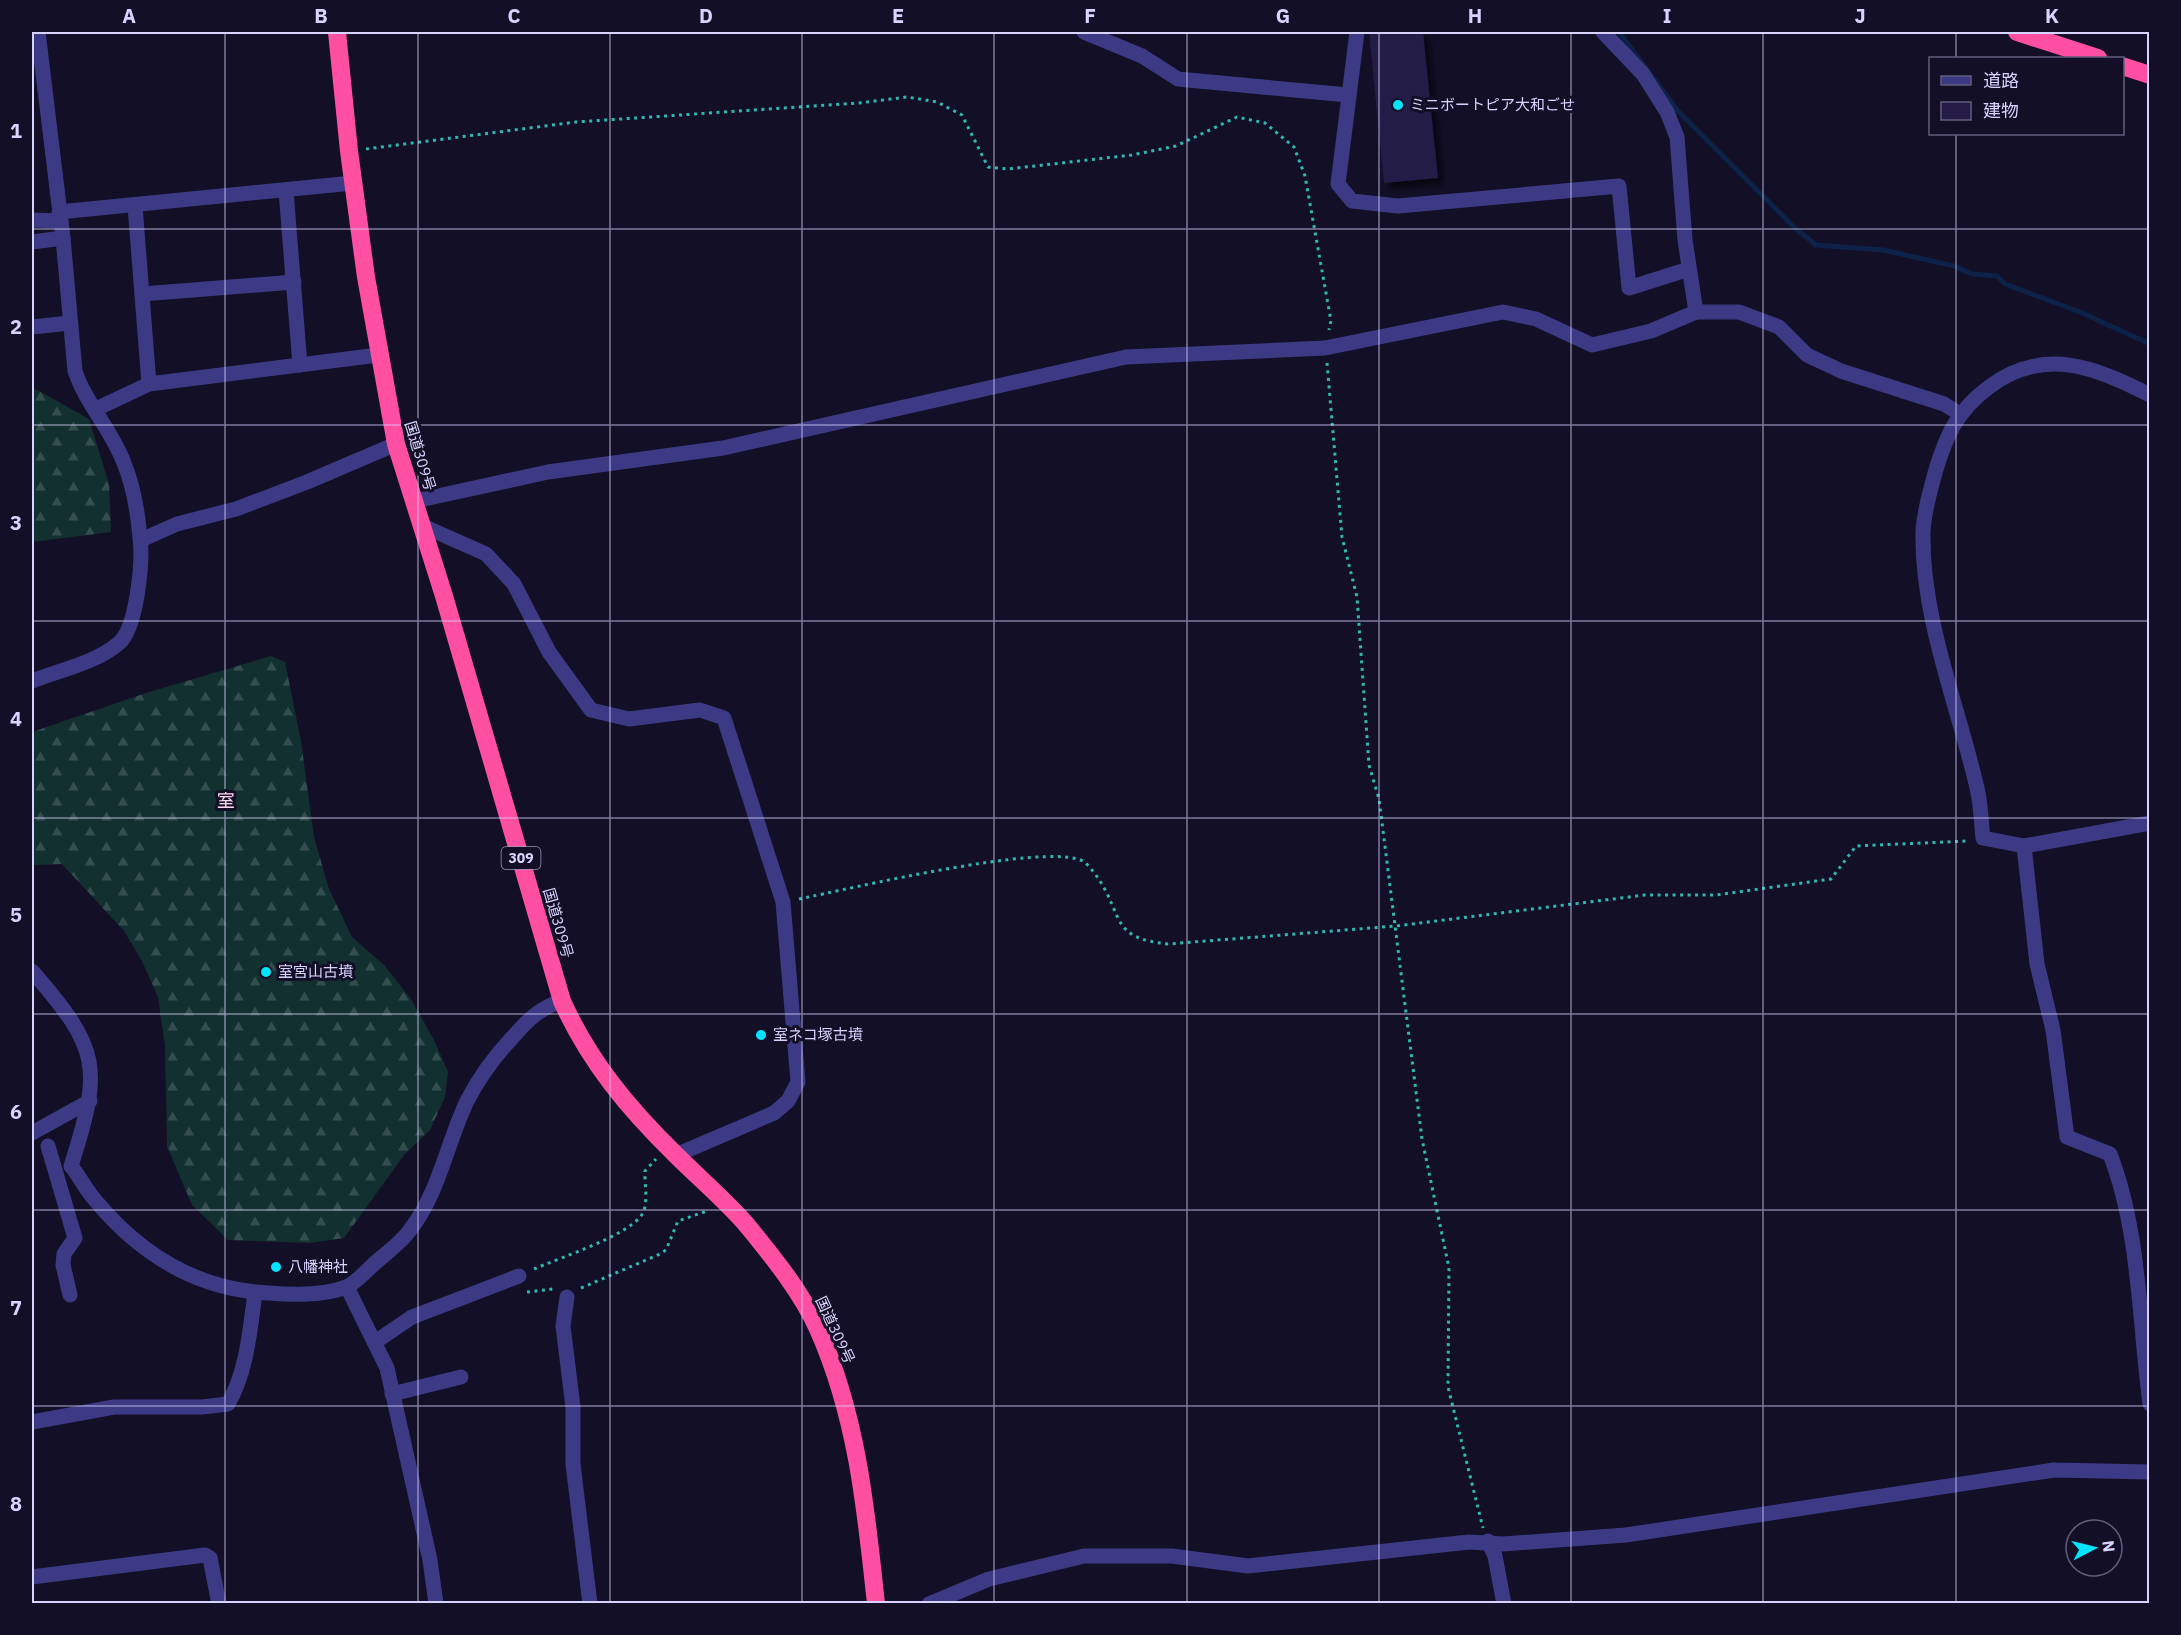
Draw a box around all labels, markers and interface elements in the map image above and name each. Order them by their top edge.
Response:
text: A [122,2,136,29]
text: B [314,2,328,29]
text: C [507,2,521,29]
text: D [699,2,713,29]
text: E [892,2,904,29]
text: F [1084,2,1096,29]
text: G [1276,2,1290,29]
text: H [1468,2,1482,29]
text: I [1663,2,1671,29]
text: J [1854,2,1866,29]
text: K [2045,2,2059,29]
legend [1929,57,2124,135]
text: 道路 [1983,69,2019,92]
place label: ミニボートピア大和ごせ [1410,95,1575,114]
marker: ミニボートピア大和ごせ [1391,98,1405,112]
text: 建物 [1983,99,2019,122]
text: 1 [10,117,22,144]
text: 2 [10,313,22,340]
street label: 国道309号 [401,419,440,493]
text: 3 [10,509,22,536]
text: 4 [10,705,22,732]
district label: 室 [217,789,235,812]
road number: 309 [502,847,540,869]
street label: 国道309号 [539,886,578,960]
text: 5 [10,901,22,928]
place label: 室宮山古墳 [278,962,353,981]
marker: 室宮山古墳 [259,965,273,979]
place label: 室ネコ塚古墳 [773,1025,863,1044]
marker: 室ネコ塚古墳 [754,1028,768,1042]
text: 6 [10,1098,22,1125]
place label: 八幡神社 [288,1257,348,1276]
marker: 八幡神社 [269,1260,283,1274]
street label: 国道309号 [812,1293,859,1366]
text: 7 [10,1294,22,1321]
text: 8 [10,1490,22,1517]
north arrow [2064,1518,2124,1578]
text: N [2098,1539,2120,1553]

